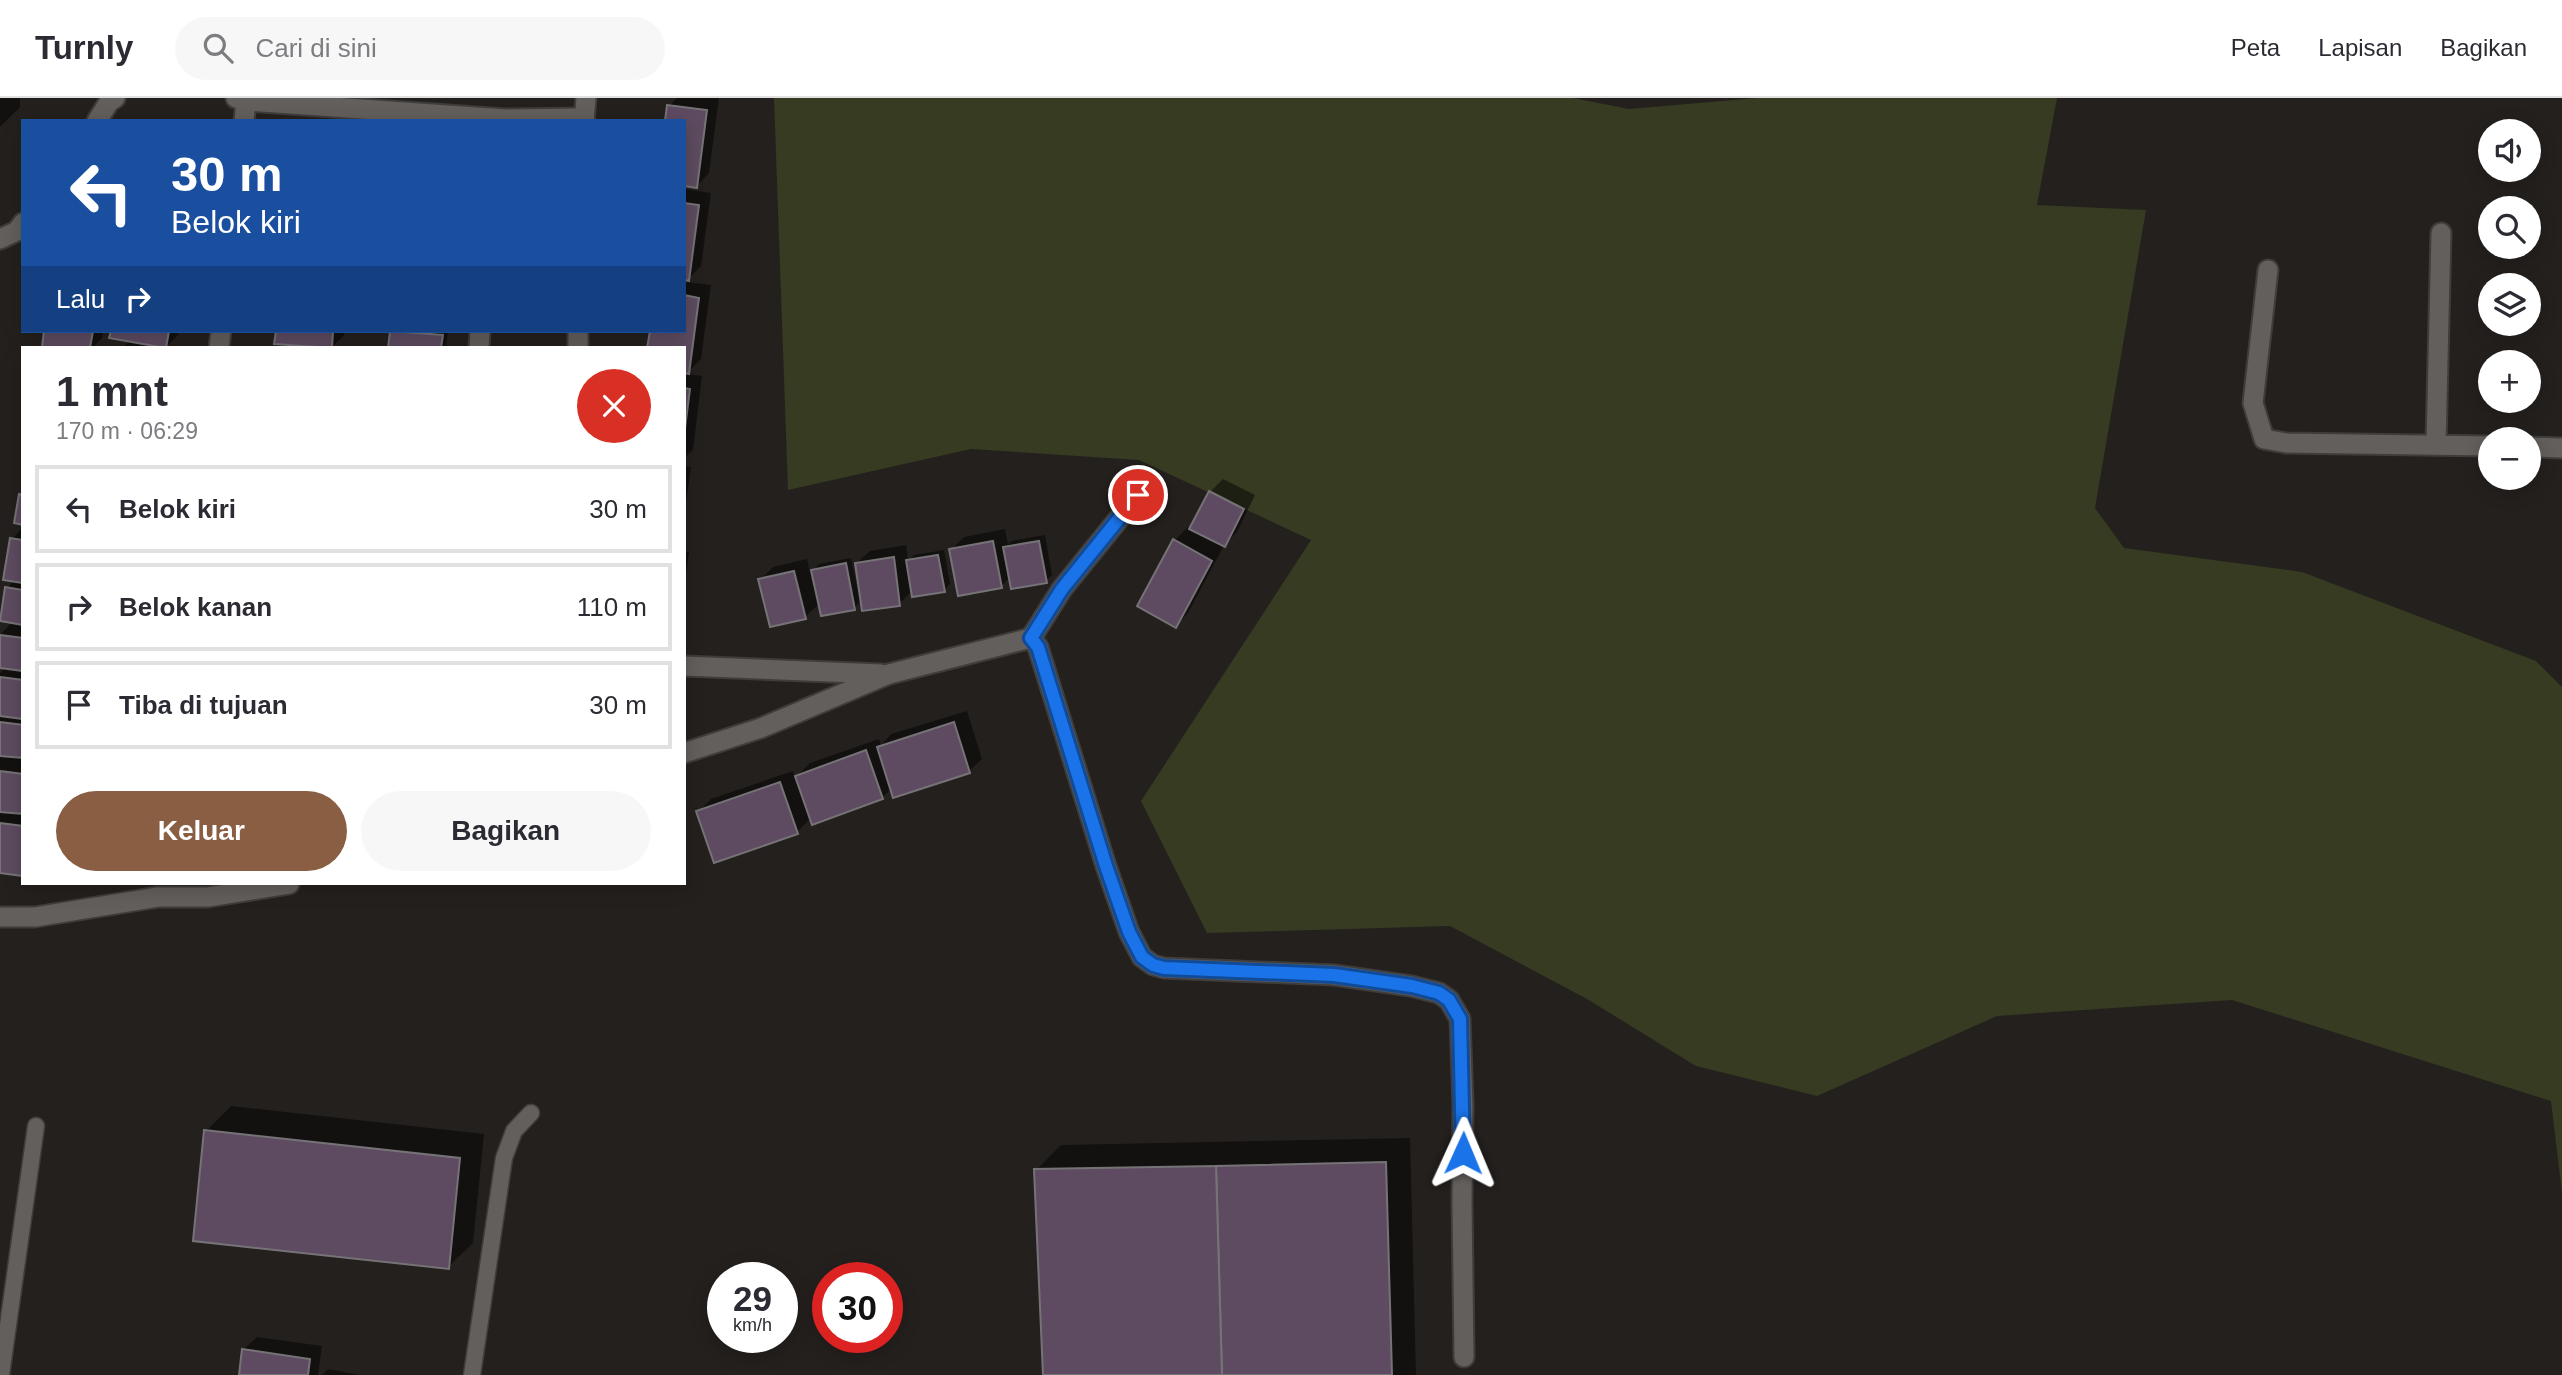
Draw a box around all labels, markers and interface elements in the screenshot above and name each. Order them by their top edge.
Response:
search box [175,17,665,80]
text: Turnly [35,29,133,66]
icon: search [199,29,237,67]
text: Cari di sini [255,33,377,63]
text: Peta [2231,34,2280,61]
text: Lapisan [2318,34,2402,61]
text: Bagikan [2440,34,2527,61]
map controls [2478,119,2541,490]
button: sound [2478,119,2541,182]
icon: left [56,147,147,238]
text: 30 m [171,147,283,201]
button: search [2478,196,2541,259]
text: Belok kiri [171,204,301,240]
button: layers [2478,273,2541,336]
icon: right [119,280,157,318]
text: Lalu [56,284,105,314]
button: + [2478,350,2541,413]
text: 1 mnt [56,368,168,415]
button: close [577,369,651,443]
text: 170 m · 06:29 [56,418,198,444]
button: − [2478,427,2541,490]
pin [1108,465,1168,525]
icon: arrive [1119,476,1157,514]
icon: left [60,490,98,528]
text: Belok kiri [119,494,236,524]
text: 30 m [589,494,647,524]
icon: right [60,588,98,626]
text: Belok kanan [119,592,272,622]
text: 110 m [577,592,647,622]
icon: arrive [60,686,98,724]
text: Tiba di tujuan [119,690,288,720]
text: 30 m [589,690,647,720]
button: Keluar [56,791,347,871]
button: Bagikan [361,791,651,871]
position arrow [1426,1116,1500,1190]
speed limit sign: 30 [812,1262,903,1353]
text: 29 [733,1279,772,1318]
text: km/h [733,1315,772,1335]

